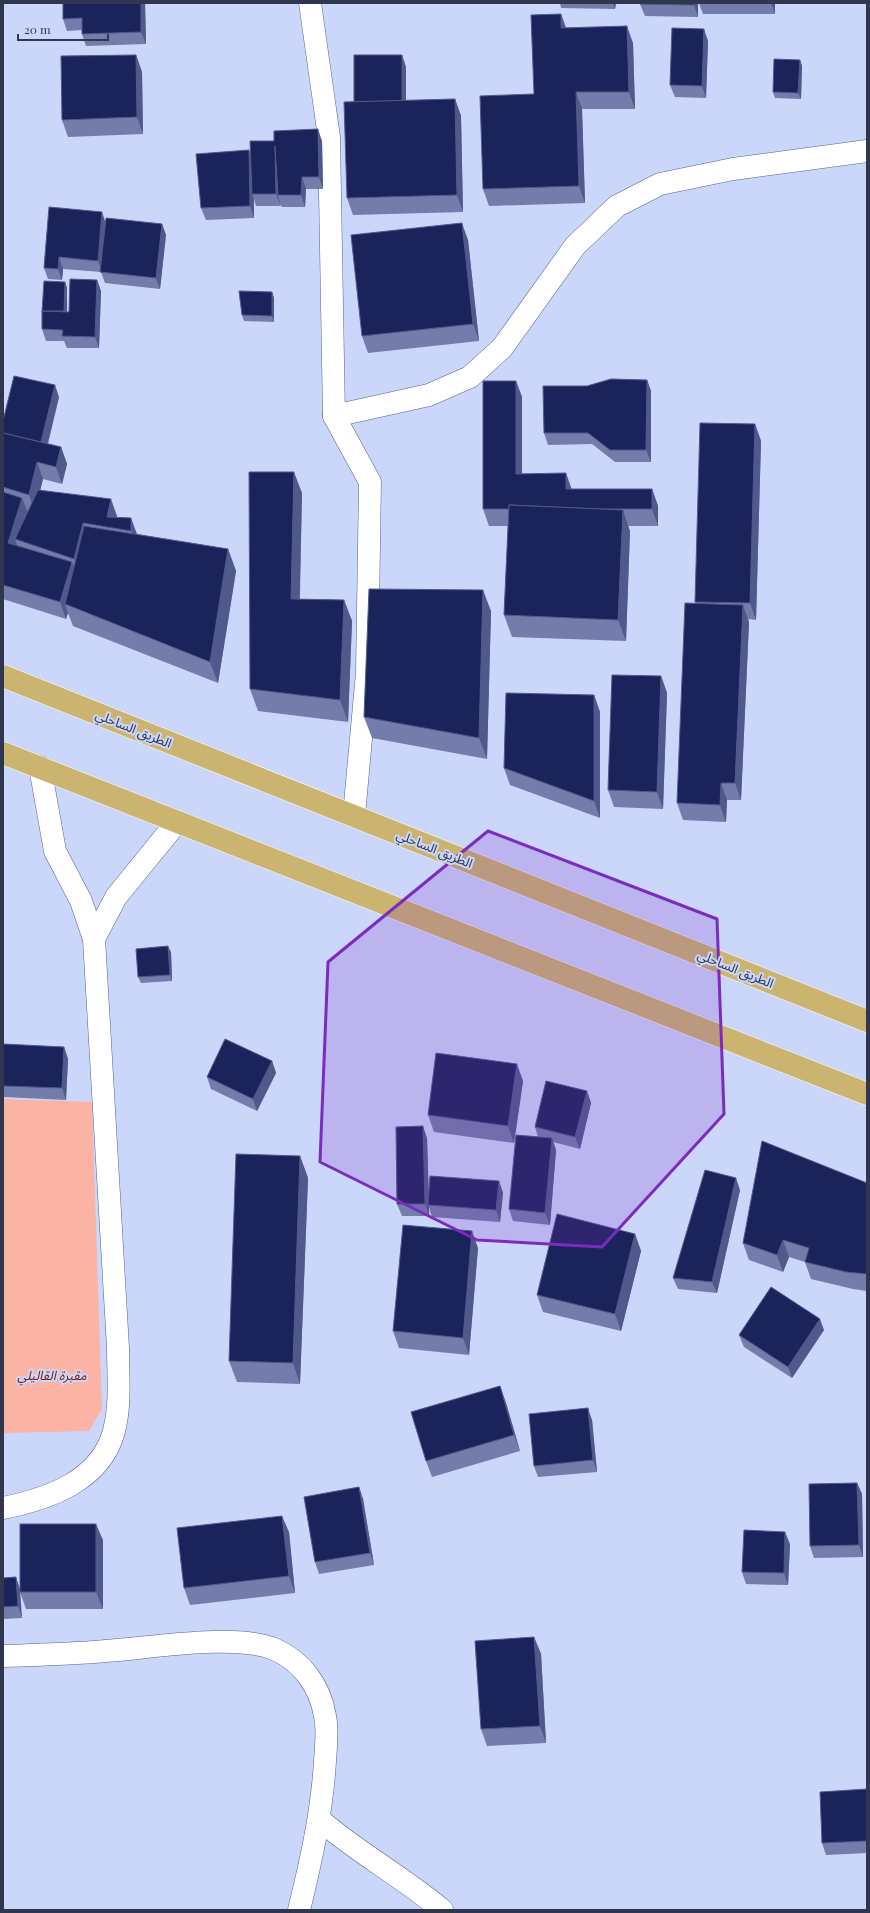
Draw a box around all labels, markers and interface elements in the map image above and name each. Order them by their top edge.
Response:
scale bar [18,16,108,42]
text: 20 m [24,21,51,37]
street label: الطريق الساحلي [92,705,175,754]
street label: الطريق الساحلي [393,825,476,874]
street label: الطريق الساحلي [694,945,777,994]
park label: مقبرة القاليلي [17,1366,87,1386]

